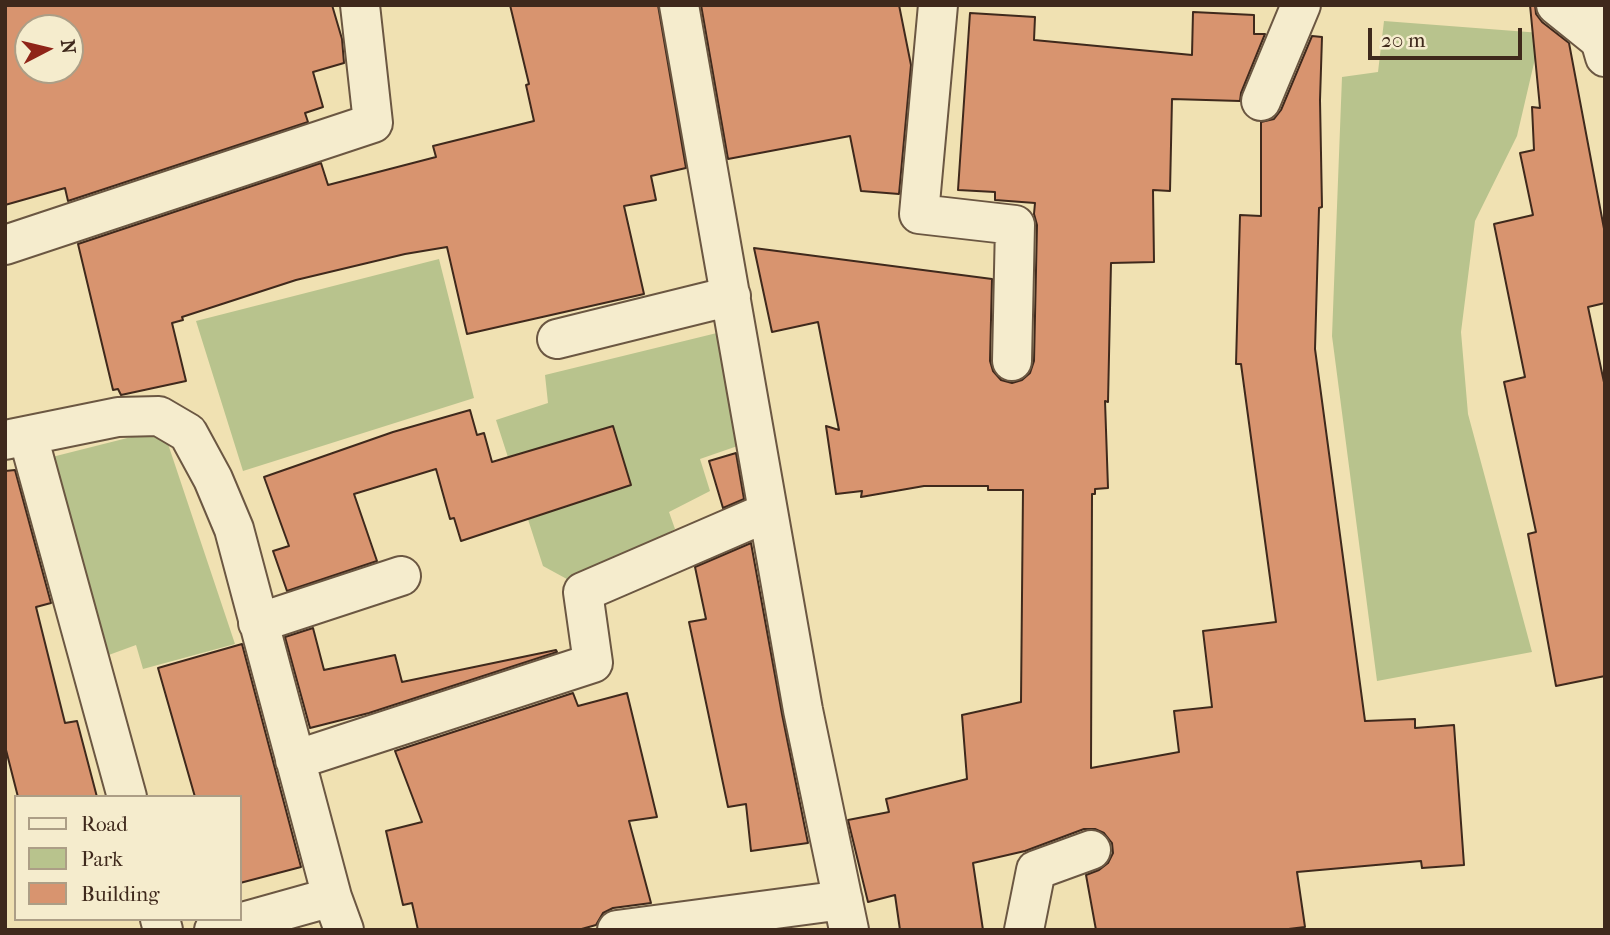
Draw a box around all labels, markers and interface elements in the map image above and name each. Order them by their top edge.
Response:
north arrow [14,14,84,84]
scale bar [1372,14,1526,58]
text: 20 m [1381,28,1425,52]
text: N [56,38,80,55]
legend [14,795,242,921]
text: Road [81,812,128,836]
text: Park [81,847,123,871]
text: Building [81,882,159,906]

